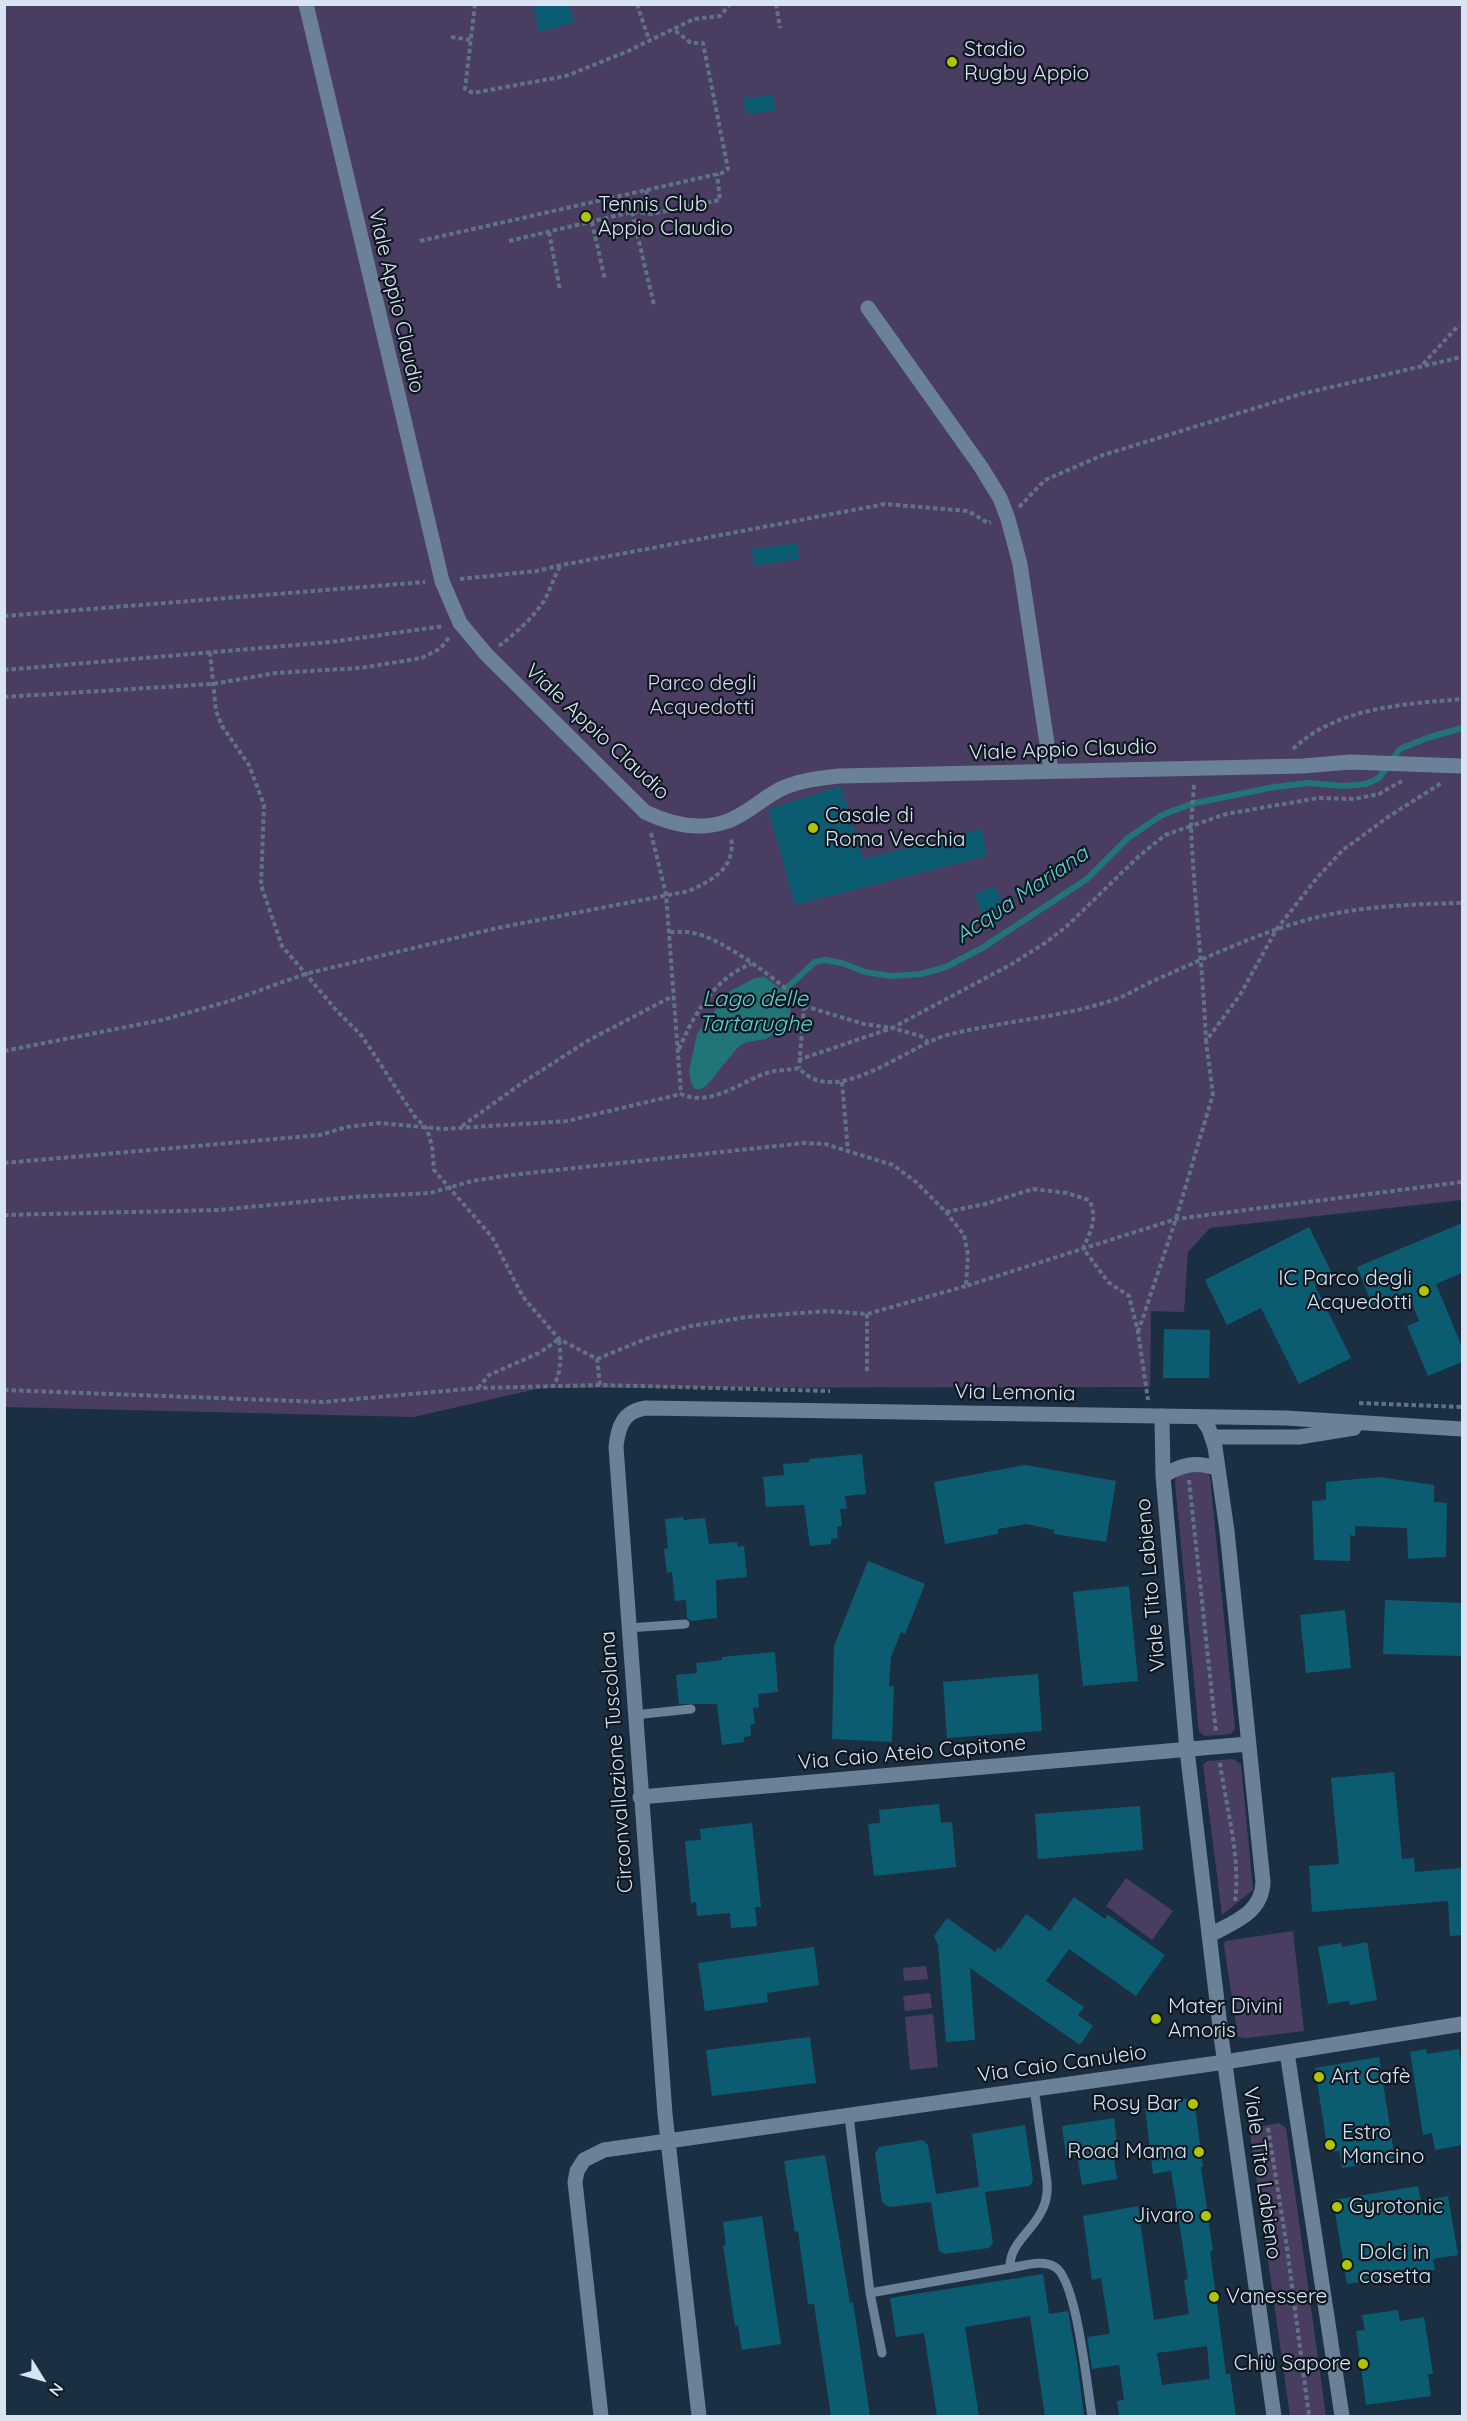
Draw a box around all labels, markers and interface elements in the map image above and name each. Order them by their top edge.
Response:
place label: Stadio Rugby Appio [964,37,1089,87]
marker: Stadio Rugby Appio [945,55,959,69]
place label: Tennis Club Appio Claudio [598,192,733,242]
street label: Viale Appio Claudio [363,206,429,396]
marker: Tennis Club Appio Claudio [579,210,593,224]
street label: Viale Appio Claudio [520,659,674,805]
park label: Parco degli Acquedotti [648,671,756,721]
street label: Viale Appio Claudio [968,734,1158,766]
place label: Casale di Roma Vecchia [825,803,966,853]
marker: Casale di Roma Vecchia [806,821,820,835]
water label: Acqua Mariana [950,841,1094,949]
water label: Lago delle Tartarughe [698,986,812,1038]
place label: IC Parco degli Acquedotti [1278,1266,1412,1316]
marker: IC Parco degli Acquedotti [1417,1284,1431,1298]
street label: Via Lemonia [954,1379,1076,1407]
street label: Viale Tito Labieno [1131,1497,1171,1673]
street label: Circonvallazione Tuscolana [595,1630,639,1894]
street label: Via Caio Ateio Capitone [797,1730,1027,1776]
place label: Mater Divini Amoris [1168,1994,1283,2044]
marker: Mater Divini Amoris [1149,2012,1163,2026]
street label: Via Caio Canuleio [976,2040,1148,2088]
place label: Art Cafè [1331,2064,1411,2090]
marker: Art Cafè [1312,2070,1326,2084]
street label: Viale Tito Labieno [1237,2085,1287,2261]
place label: Rosy Bar [1092,2091,1181,2117]
marker: Rosy Bar [1186,2097,1200,2111]
place label: Estro Mancino [1342,2120,1424,2170]
marker: Estro Mancino [1323,2138,1337,2152]
place label: Road Mama [1067,2139,1187,2165]
marker: Road Mama [1192,2145,1206,2159]
place label: Gyrotonic [1349,2194,1443,2220]
marker: Gyrotonic [1330,2200,1344,2214]
place label: Jivaro [1133,2203,1194,2229]
marker: Jivaro [1199,2209,1213,2223]
place label: Dolci in casetta [1359,2240,1431,2290]
marker: Dolci in casetta [1340,2258,1354,2272]
place label: Vanessere [1226,2284,1327,2310]
marker: Vanessere [1207,2290,1221,2304]
north arrow [12,2349,72,2409]
place label: Chiù Sapore [1234,2351,1351,2377]
marker: Chiù Sapore [1356,2357,1370,2371]
text: N [45,2379,68,2401]

